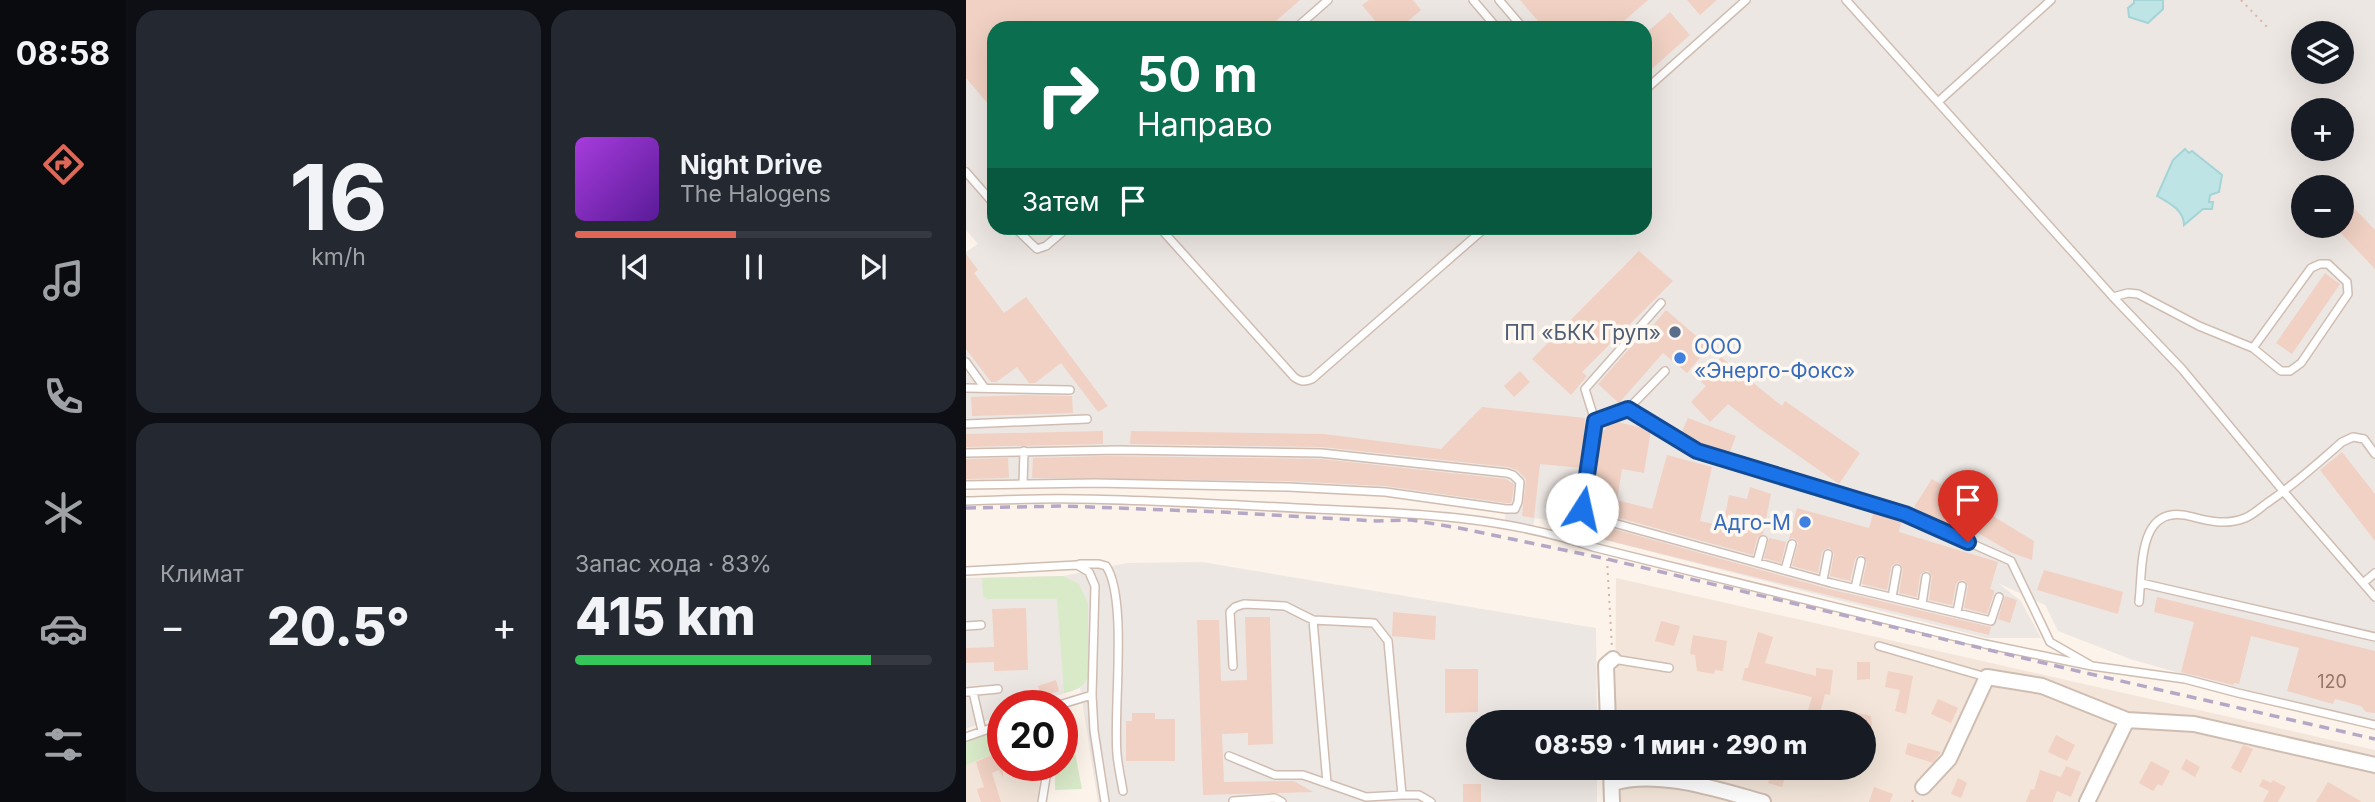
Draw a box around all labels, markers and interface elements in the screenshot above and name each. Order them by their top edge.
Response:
map controls [2291,21,2354,238]
button: layers [2291,21,2354,84]
text: 08:58 [16,34,110,73]
text: 50 m [1137,45,1258,104]
icon: right [1022,49,1113,140]
button: + [2291,98,2354,161]
text: Направо [1137,105,1273,144]
icon: directions [39,140,88,189]
text: 16 [289,142,388,252]
text: Night Drive [680,149,822,180]
button: − [2291,175,2354,238]
text: The Halogens [680,180,831,208]
icon: arrive [1114,182,1152,220]
text: Затем [1022,186,1100,217]
text: km/h [311,243,366,271]
icon: previous [616,248,654,286]
icon: pause [735,248,773,286]
icon: next [854,248,892,286]
icon: music [39,256,88,305]
place label: ПП «БКК Груп» [1504,320,1661,345]
marker: ПП «БКК Груп» [1667,324,1683,340]
place label: ООО «Энерго-Фокс» [1694,334,1855,383]
marker: ООО «Энерго-Фокс» [1672,350,1688,366]
icon: phone [39,372,88,421]
pin [1938,470,1998,542]
position arrow [1545,472,1619,546]
icon: arrive [1949,481,1987,519]
icon: climate [39,488,88,537]
place label: Адго-М [1713,510,1791,535]
marker: Адго-М [1797,514,1813,530]
text: Запас хода · 83% [575,550,772,578]
text: Климат [160,560,244,588]
text: 415 km [575,585,756,648]
text: 20.5° [267,595,410,658]
text: − [160,603,185,649]
text: + [492,603,517,649]
icon: car [39,604,88,653]
house number: 120 [2317,671,2347,692]
speed limit sign: 20 [987,690,1078,781]
icon: filters [39,720,88,769]
text: 08:59 · 1 мин · 290 m [1535,729,1807,760]

